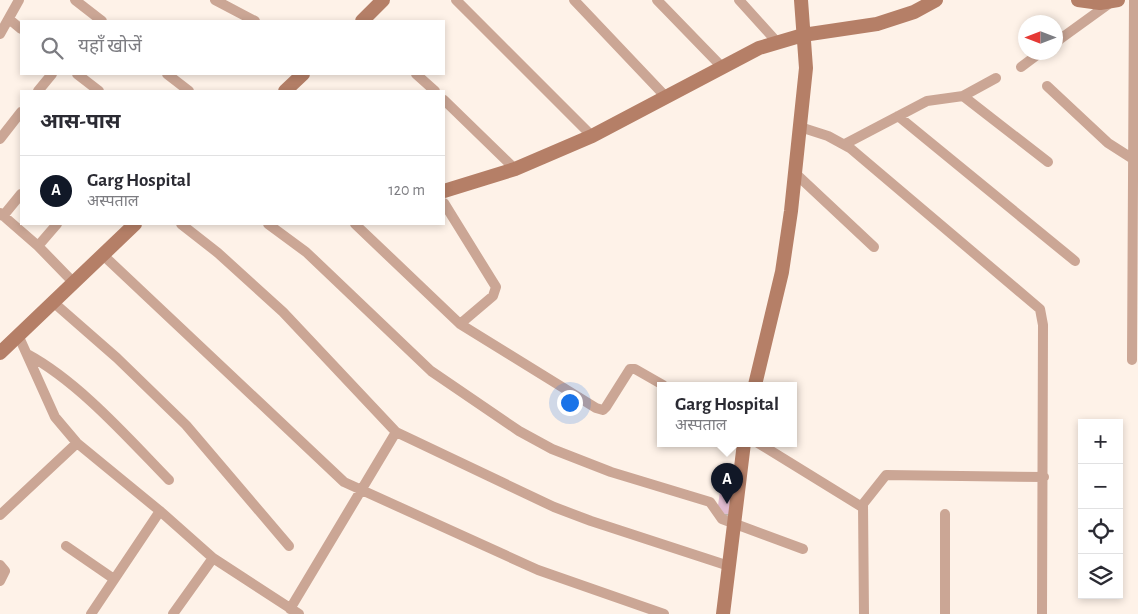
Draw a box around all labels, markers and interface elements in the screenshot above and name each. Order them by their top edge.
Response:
north arrow [1018,15,1063,60]
search box [20,20,445,75]
icon: search [38,34,66,62]
text: यहाँ खोजें [78,37,142,56]
text: आस-पास [40,111,121,132]
text: Garg Hospital [87,171,191,190]
text: A [51,182,61,198]
text: 120 m [388,182,425,198]
text: अस्पताल [87,193,139,209]
popup [657,382,797,447]
your location [557,390,583,416]
text: Garg Hospital [675,395,779,414]
text: अस्पताल [675,417,727,433]
map controls [1078,419,1123,599]
button: + [1078,419,1123,464]
pin: A [711,463,743,504]
button: − [1078,464,1123,509]
button: locate [1078,509,1123,554]
button: layers [1078,554,1123,599]

